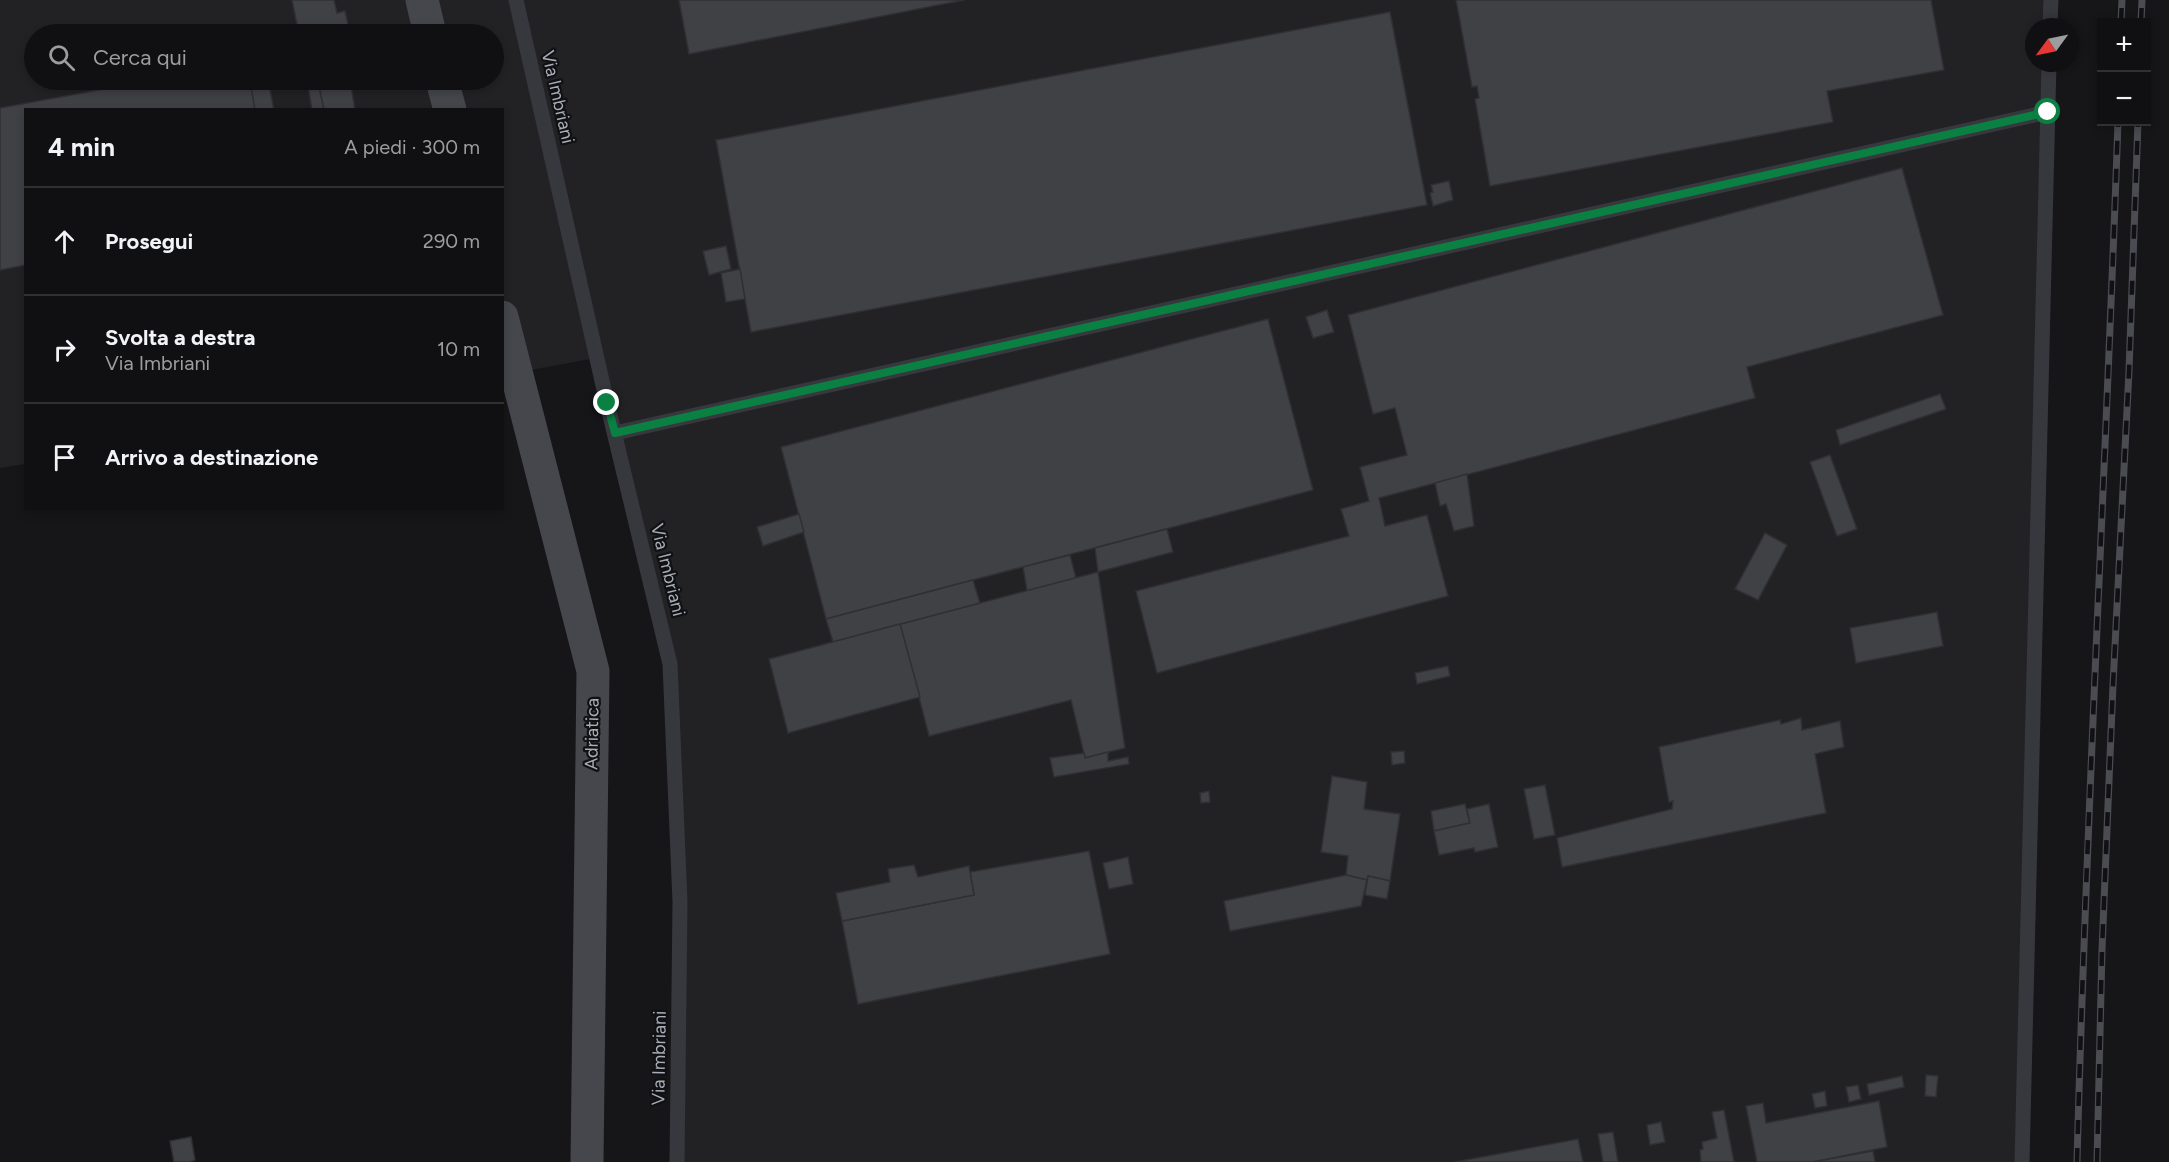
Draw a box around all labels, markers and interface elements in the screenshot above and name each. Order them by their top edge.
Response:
north arrow [2025,18,2079,72]
map controls [2097,18,2151,126]
button: + [2097,18,2151,72]
search box [24,24,504,90]
icon: search [45,41,78,74]
text: Cerca qui [93,44,187,71]
street label: Via Imbriani [537,48,579,146]
button: − [2097,72,2151,126]
route start [2034,98,2060,124]
text: 4 min [48,131,115,163]
text: A piedi · 300 m [344,135,480,159]
icon: ahead [48,225,81,258]
text: Prosegui [105,228,193,255]
text: 290 m [423,229,480,253]
text: Svolta a destra [105,324,255,351]
icon: right [48,333,81,366]
text: 10 m [437,337,480,361]
text: Via Imbriani [105,351,210,375]
route end [593,389,619,415]
icon: arrive [48,441,81,474]
text: Arrivo a destinazione [105,444,318,471]
street label: Via Imbriani [646,521,690,619]
street label: Adriatica [580,698,604,770]
street label: Via Imbriani [647,1010,671,1106]

